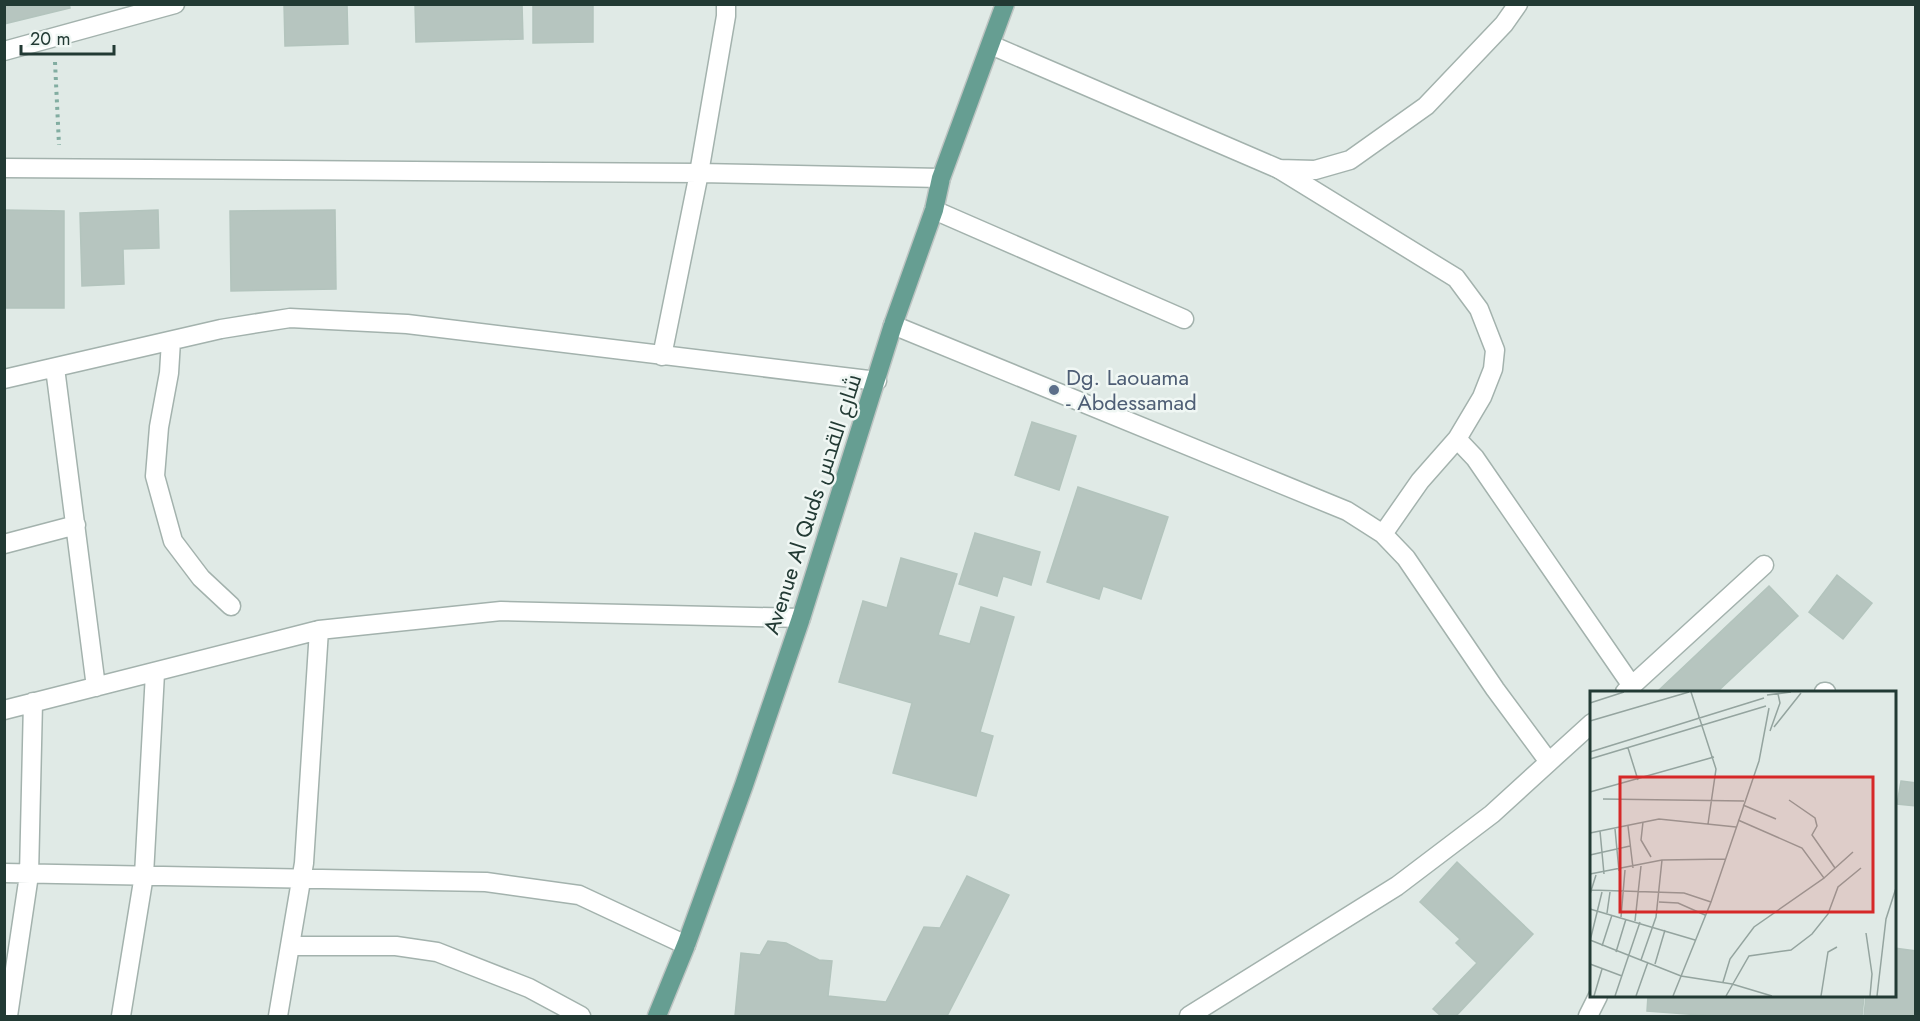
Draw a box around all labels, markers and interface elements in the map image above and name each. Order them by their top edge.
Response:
scale bar [21,18,114,56]
text: 20 m [30,26,70,52]
place label: Dg. Laouama - Abdessamad [1066,361,1197,418]
street label: Avenue Al Quds شارع القدس [755,370,869,638]
marker: Dg. Laouama - Abdessamad [1047,383,1061,397]
inset map [1590,691,1896,997]

